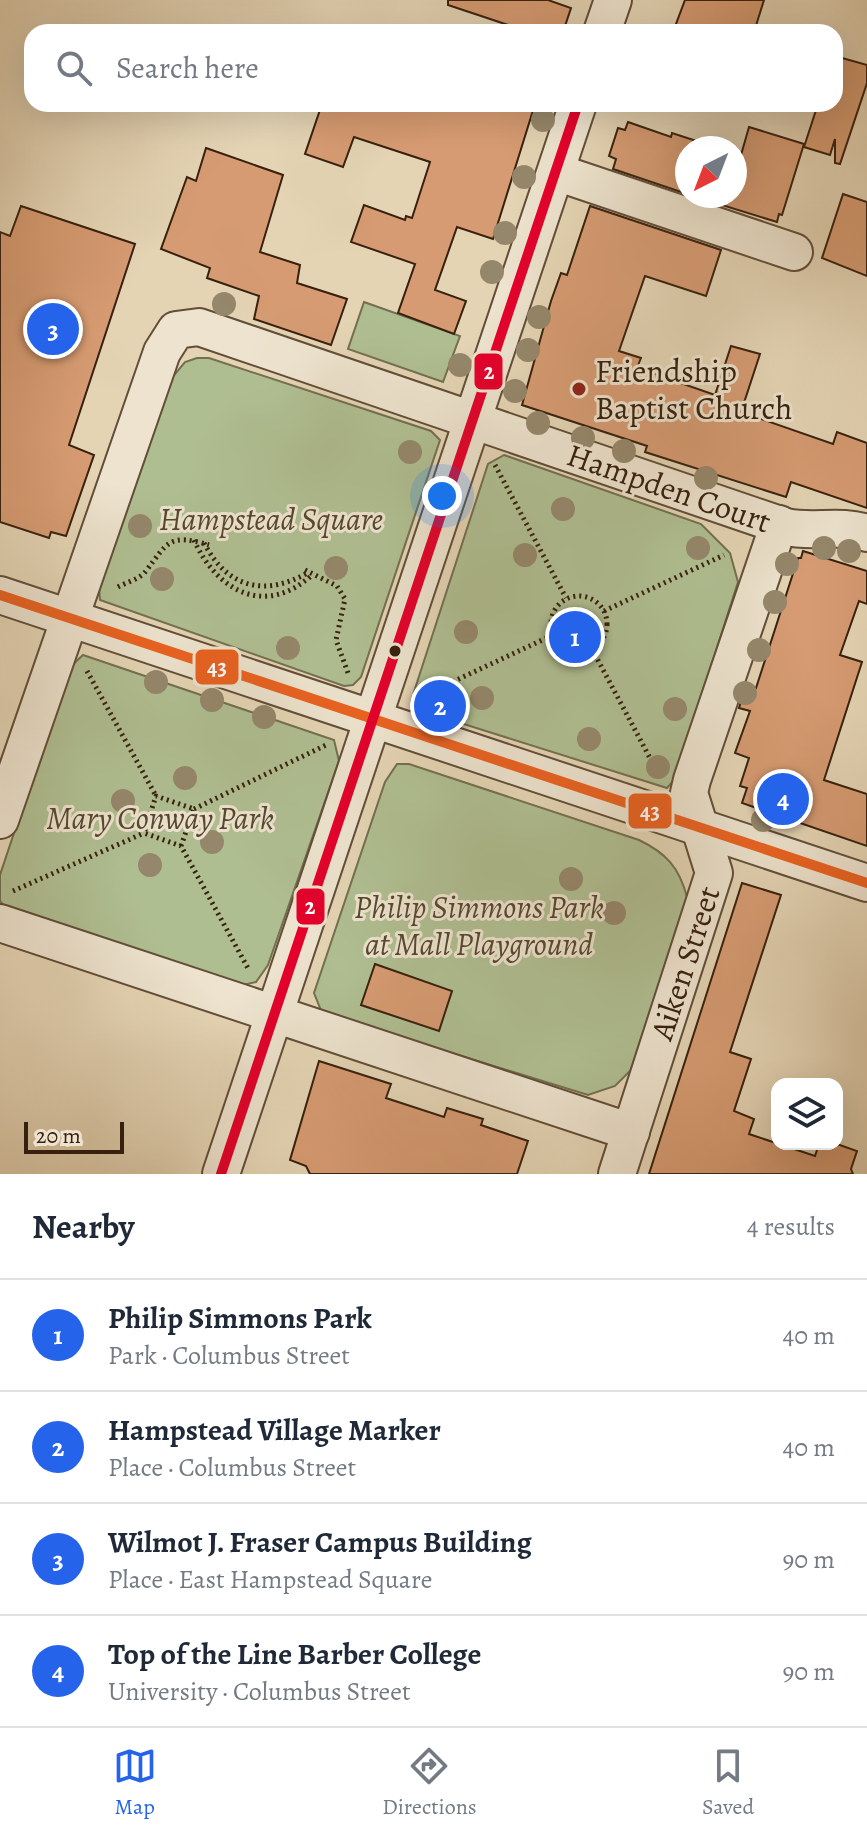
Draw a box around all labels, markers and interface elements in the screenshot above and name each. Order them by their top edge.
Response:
search box [24,24,843,112]
icon: search [52,46,96,90]
text: Search here [116,48,259,88]
north arrow [675,136,747,208]
pin: 3 [27,299,79,359]
place label: Friendship Baptist Church [595,349,792,430]
line badge: 2 [473,352,504,391]
text: 2 [484,357,495,387]
marker: Friendship Baptist Church [570,380,588,398]
street label: Hampden Court [561,433,777,543]
your location [422,476,462,516]
park label: Hampstead Square [159,497,383,541]
pin: 1 [549,607,601,667]
unlabelled marker [387,643,403,659]
line badge: 43 [194,648,240,686]
text: 43 [207,653,227,683]
pin: 2 [414,676,466,736]
pin: 4 [757,769,809,829]
line badge: 43 [627,792,673,830]
park label: Mary Conway Park [46,796,274,840]
text: 43 [640,797,660,827]
street label: Aiken Street [639,880,731,1046]
park label: Philip Simmons Park at Mall Playground [354,885,604,966]
line badge: 2 [295,887,326,926]
text: 2 [305,892,316,922]
map controls [771,1078,843,1150]
button: layers [771,1078,843,1150]
scale bar [24,1118,124,1154]
text: 20 m [36,1121,81,1151]
text: Nearby [32,1203,135,1250]
text: 4 results [747,1209,835,1244]
text: Philip Simmons Park [108,1298,372,1338]
text: 1 [53,1318,63,1353]
text: 40 m [783,1318,835,1353]
text: Park · Columbus Street [108,1338,350,1373]
text: Hampstead Village Marker [108,1410,441,1450]
text: 2 [52,1430,64,1465]
text: 40 m [783,1430,835,1465]
text: Place · Columbus Street [108,1450,356,1485]
text: Wilmot J. Fraser Campus Building [108,1522,532,1562]
text: 3 [52,1542,64,1577]
text: 90 m [783,1542,835,1577]
text: Place · East Hampstead Square [108,1562,432,1597]
text: Top of the Line Barber College [108,1634,481,1674]
text: 4 [52,1654,64,1689]
text: 90 m [783,1654,835,1689]
text: University · Columbus Street [108,1674,410,1709]
tab: Map [113,1744,157,1822]
tab: Directions [382,1744,477,1822]
tab: Saved [702,1744,754,1822]

